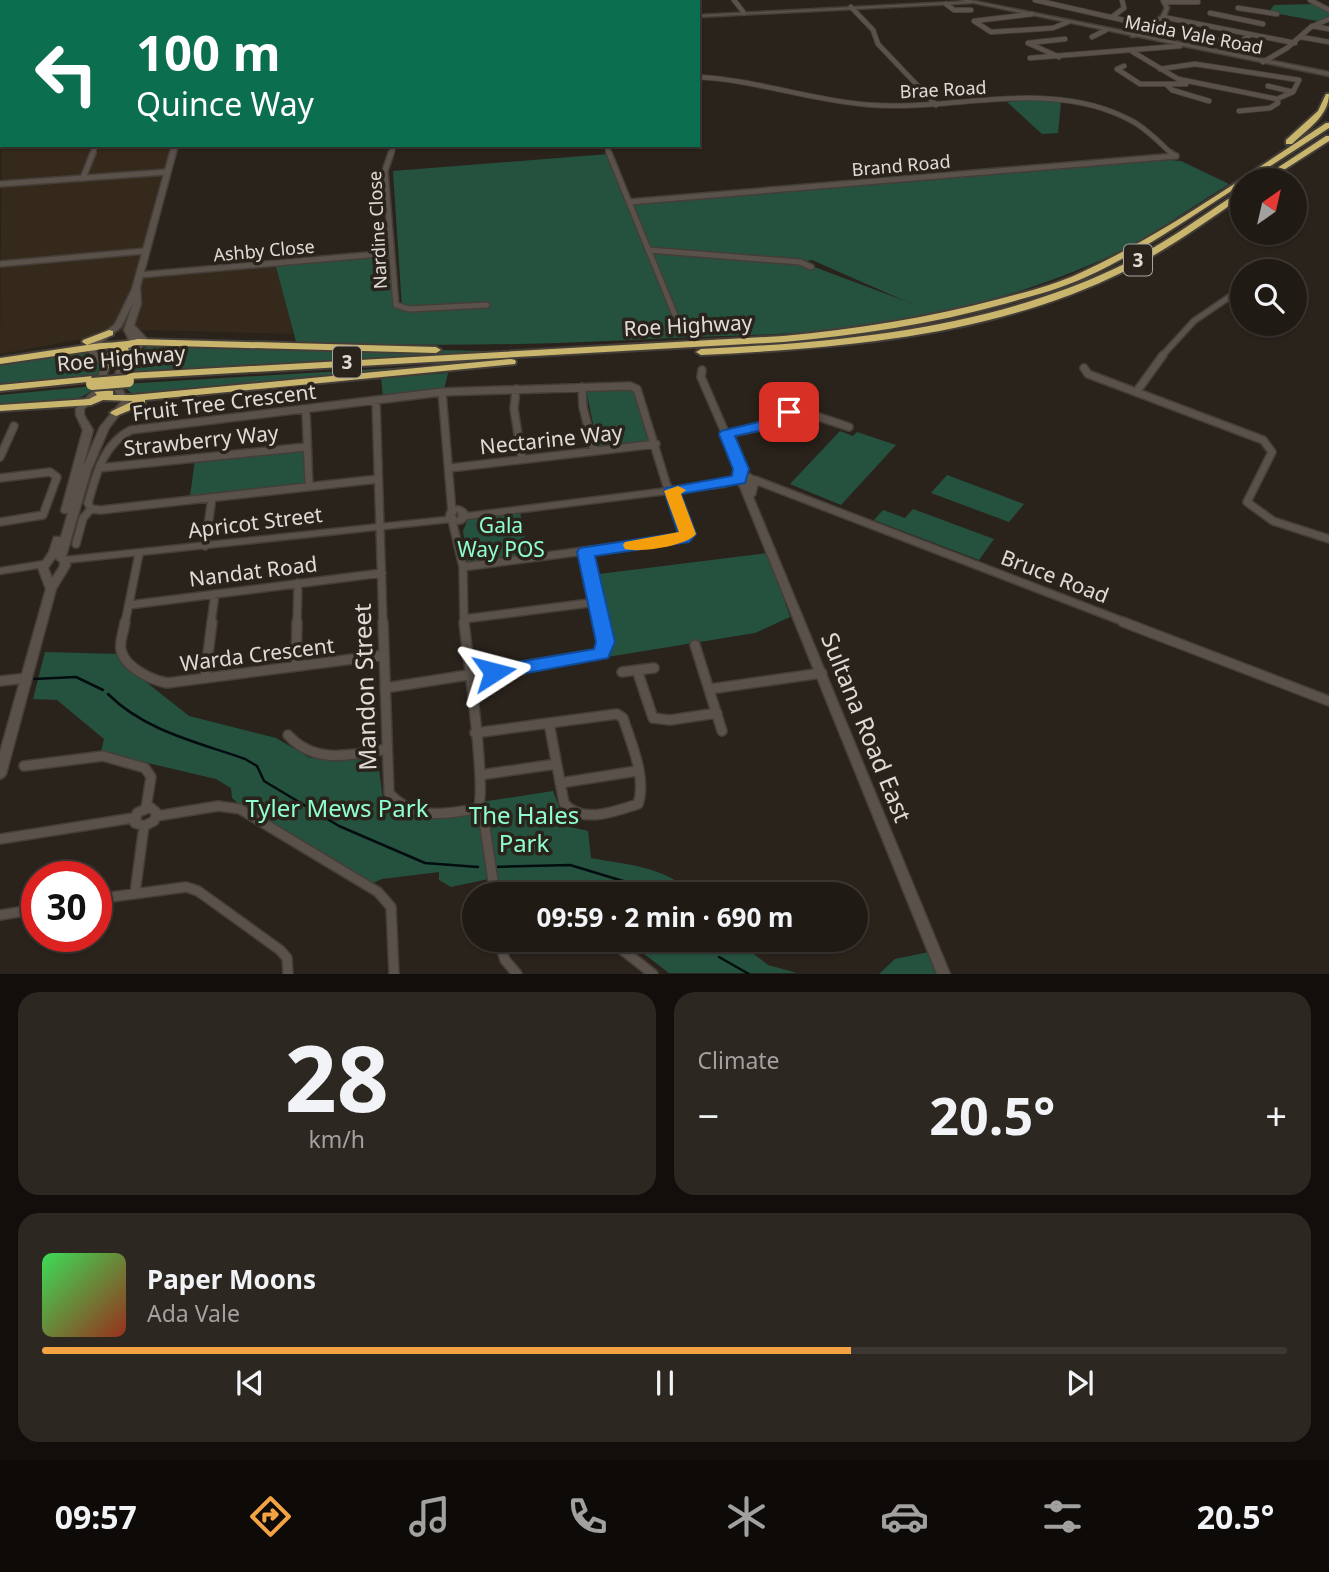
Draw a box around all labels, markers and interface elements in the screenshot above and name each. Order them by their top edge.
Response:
street label: Maida Vale Road [1123,9,1265,59]
text: 100 m [136,19,281,85]
icon: left [21,28,112,119]
street label: Brae Road [899,75,987,103]
text: Quince Way [136,82,314,125]
street label: Brand Road [851,149,951,181]
north arrow [1230,168,1307,245]
map controls [1230,168,1307,336]
street label: Nardine Close [362,170,392,290]
street label: Ashby Close [212,234,316,266]
road number: 3 [1124,244,1152,276]
button: search [1230,259,1307,336]
street label: Roe Highway [623,308,753,342]
street label: Roe Highway [56,338,187,378]
road number: 3 [333,346,361,378]
street label: Fruit Tree Crescent [131,377,318,427]
pin [759,382,819,442]
icon: arrive [770,393,808,431]
street label: Strawberry Way [122,418,280,462]
street label: Nectarine Way [478,418,624,460]
street label: Apricot Street [186,500,324,544]
park label: Gala Way POS [457,511,545,563]
street label: Bruce Road [997,543,1113,609]
street label: Nandat Road [187,549,319,593]
street label: Mandon Street [345,602,383,771]
street label: Sultana Road East [814,627,920,827]
street label: Warda Crescent [178,631,336,677]
position arrow [457,635,531,709]
park label: Tyler Mews Park [245,791,429,824]
park label: The Hales Park [469,798,579,859]
speed limit sign: 30 [21,861,112,952]
text: 09:59 · 2 min · 690 m [537,899,793,935]
text: 28 [285,1015,389,1139]
text: Climate [698,1044,780,1076]
text: 20.5° [929,1079,1055,1150]
text: − [698,1089,719,1141]
text: + [1265,1089,1287,1141]
text: km/h [308,1123,365,1155]
text: Paper Moons [147,1261,316,1297]
text: Ada Vale [147,1297,240,1329]
icon: previous [231,1364,269,1402]
icon: pause [646,1364,684,1402]
icon: next [1061,1364,1099,1402]
icon: directions [246,1492,295,1541]
icon: music [405,1492,454,1541]
icon: phone [563,1492,612,1541]
icon: climate [722,1492,771,1541]
icon: car [880,1492,929,1541]
icon: filters [1038,1492,1087,1541]
text: 09:57 [55,1495,137,1538]
text: 20.5° [1197,1495,1274,1538]

